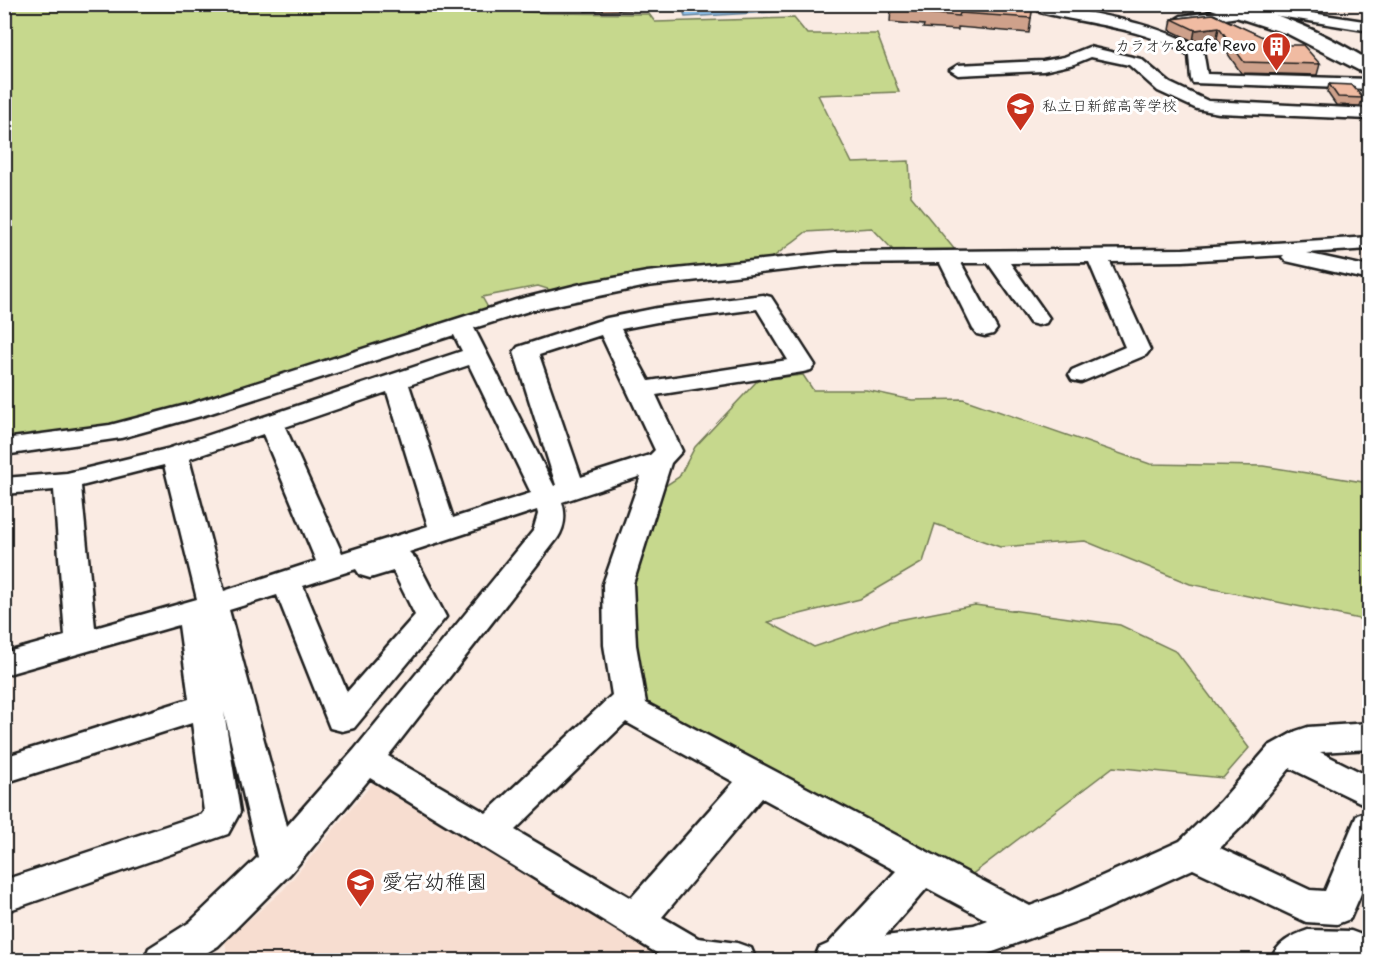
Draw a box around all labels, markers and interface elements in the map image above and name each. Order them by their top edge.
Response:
building icon: カラオケ&cafe Revo [1261,30,1293,72]
place label: カラオケ&cafe Revo [1115,33,1256,56]
school or university icon: 私立日新館高等学校 [1005,90,1037,132]
place label: 私立日新館高等学校 [1042,93,1177,116]
place label: 愛宕幼稚園 [382,864,487,896]
school or university icon: 愛宕幼稚園 [345,866,377,908]

